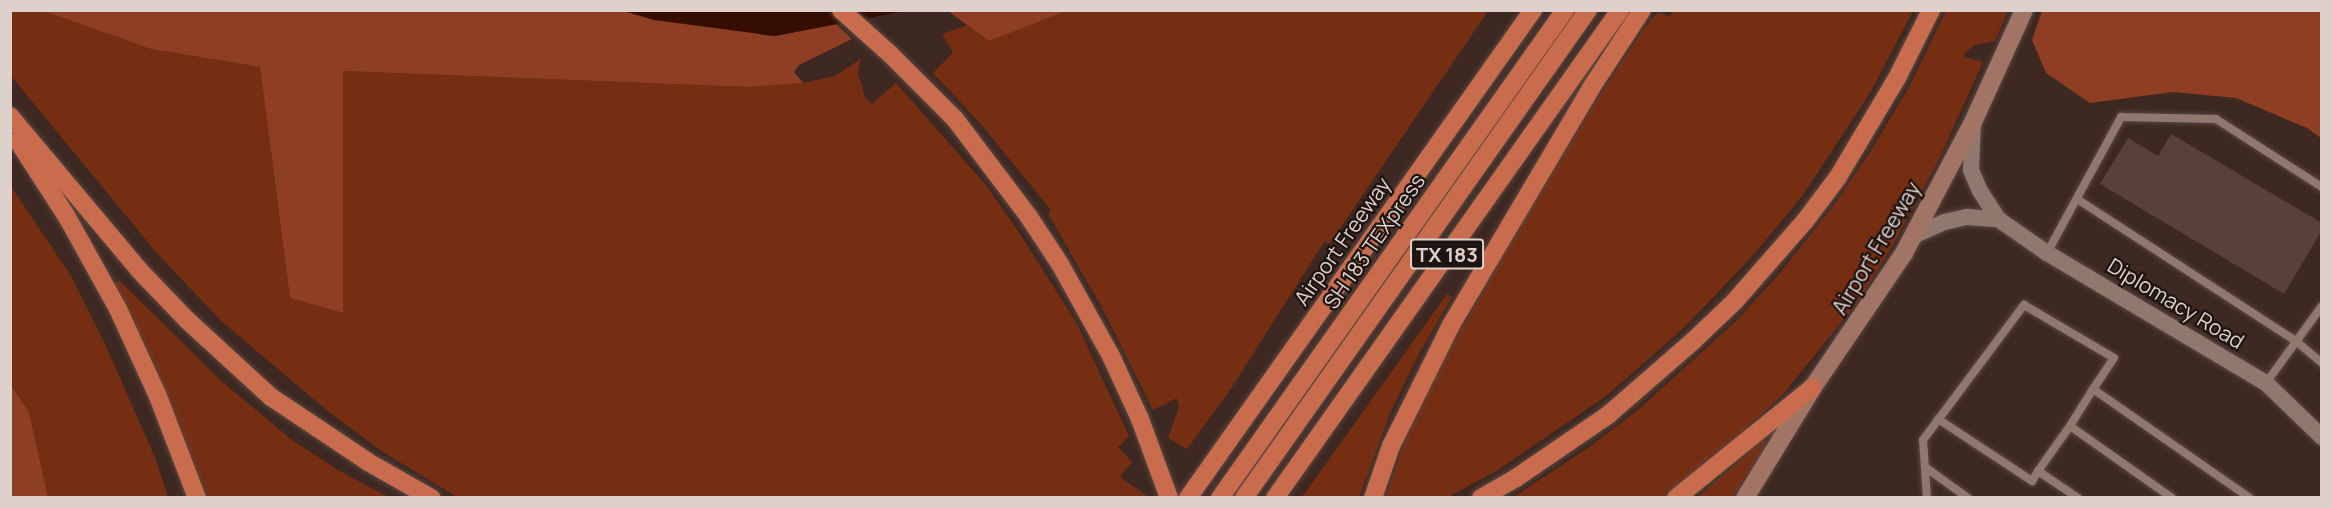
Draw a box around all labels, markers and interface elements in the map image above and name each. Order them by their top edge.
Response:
street label: SH 183 TEXpress [1318,169,1430,313]
street label: Airport Freeway [1289,172,1395,310]
street label: Airport Freeway [1826,177,1926,319]
road number: TX 183 [1410,237,1484,271]
street label: Diplomacy Road [2103,252,2249,354]

